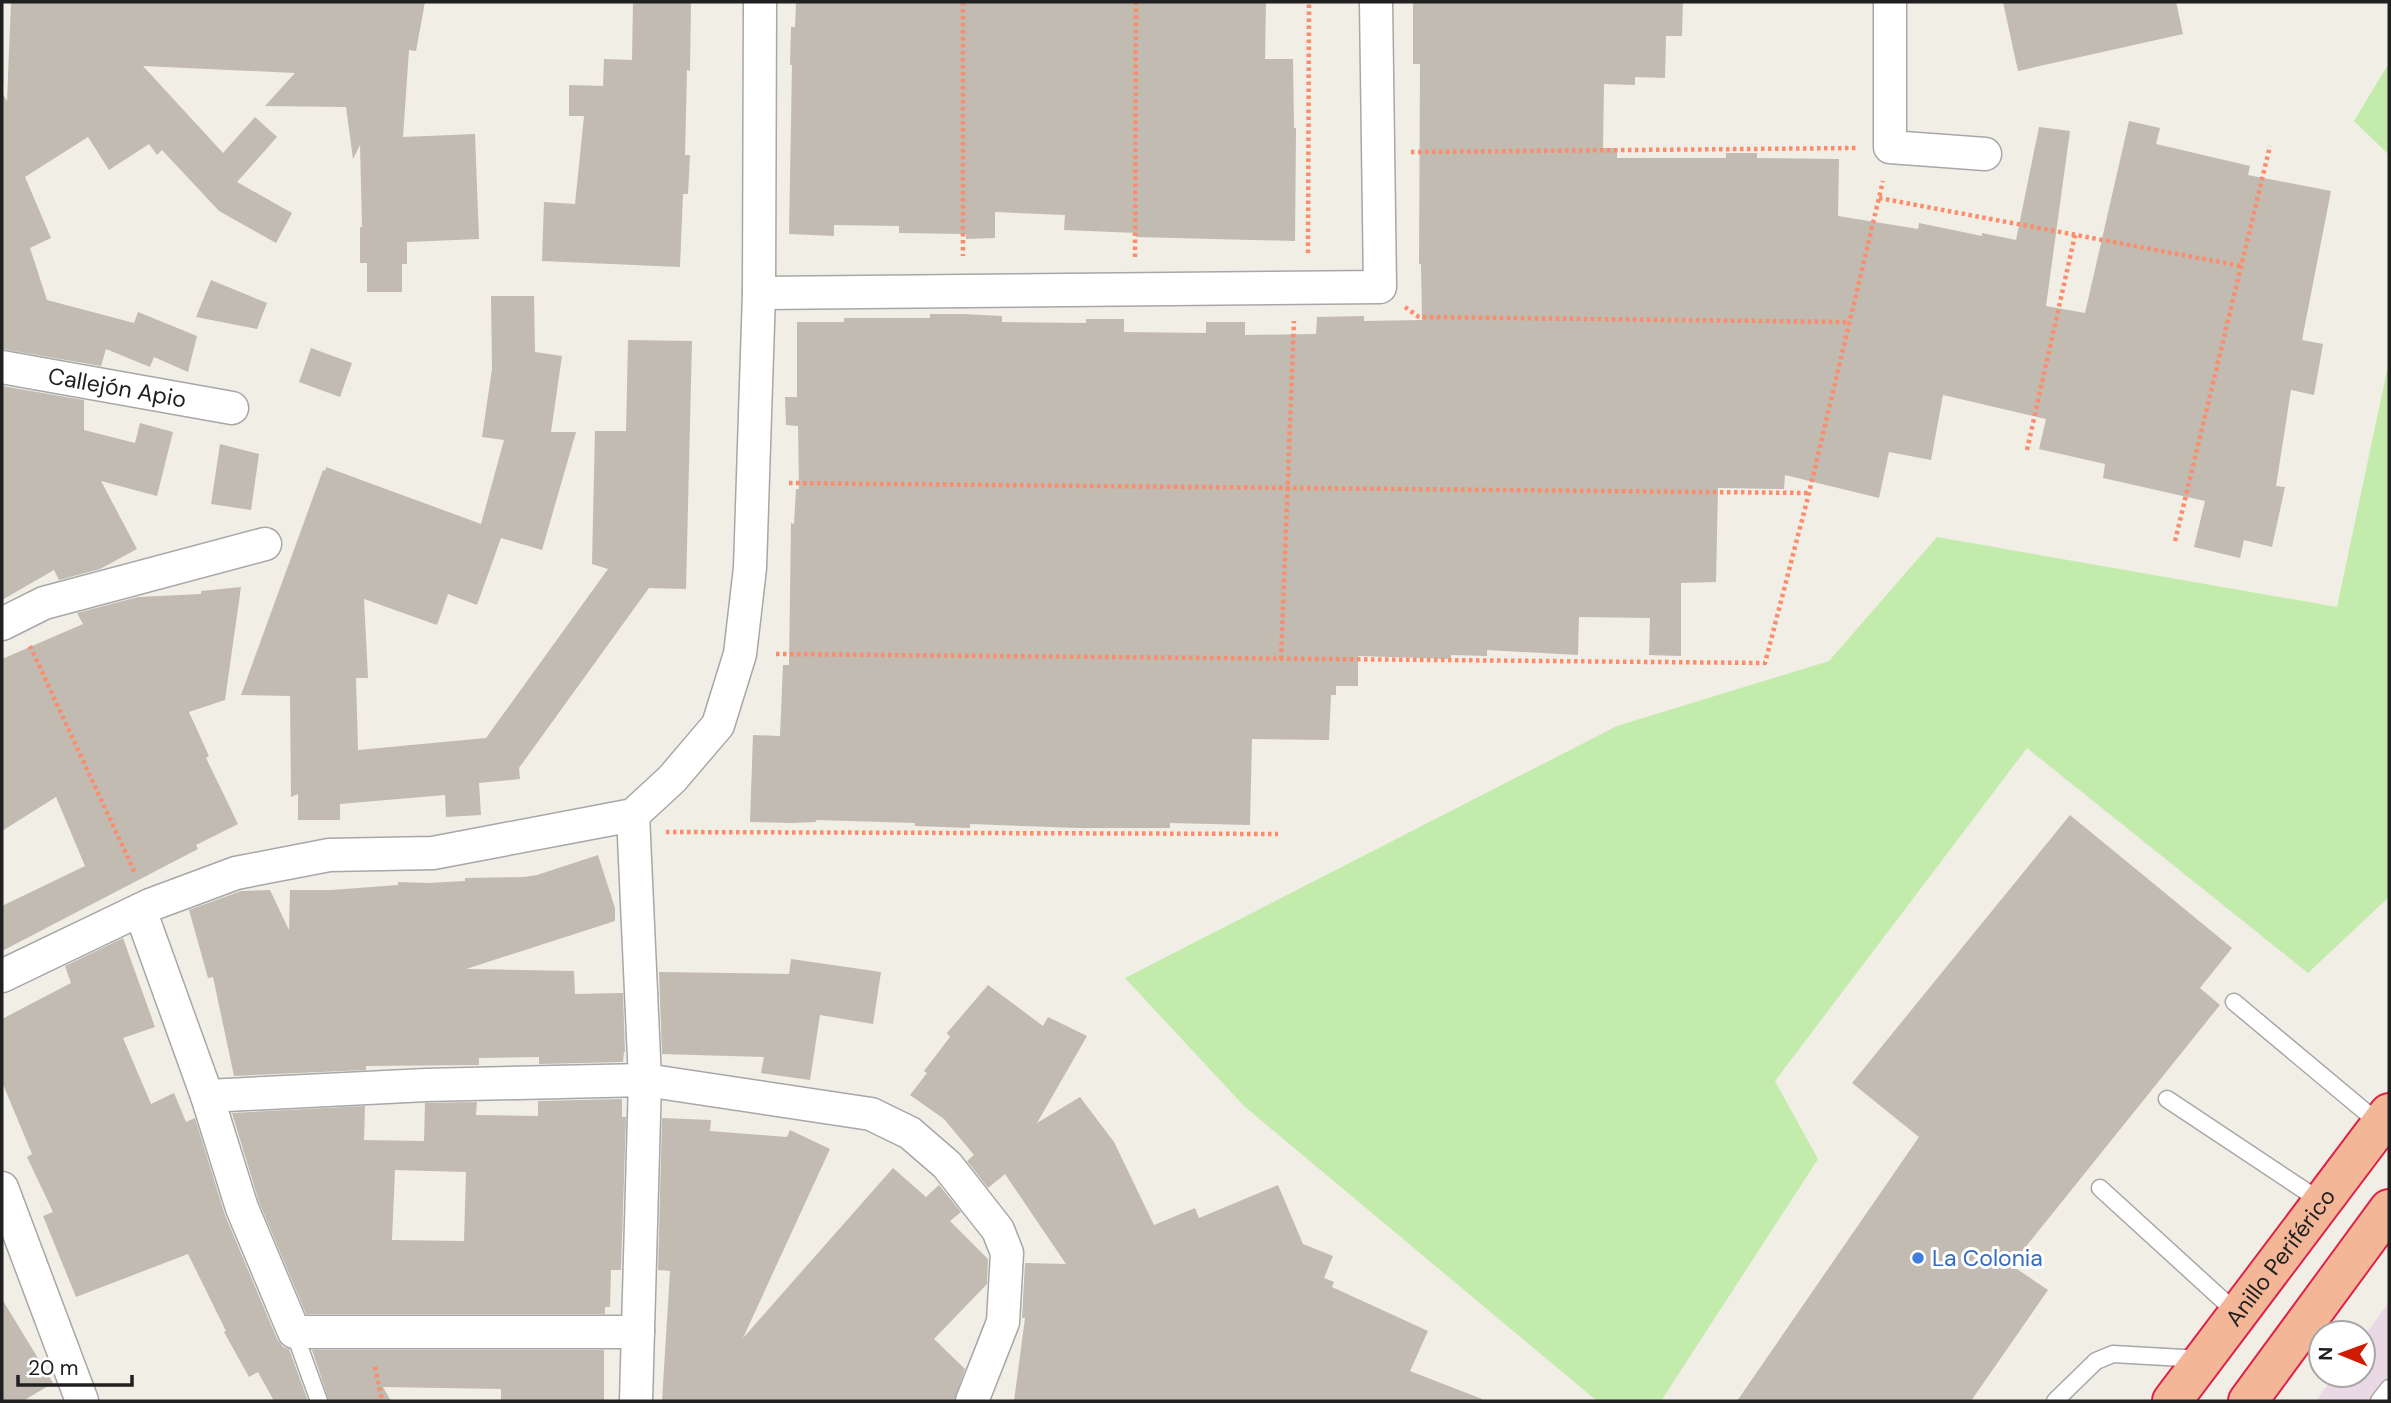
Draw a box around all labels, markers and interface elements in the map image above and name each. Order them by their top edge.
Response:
street label: Callejón Apio [46,360,189,415]
street label: Anillo Periférico [2219,1182,2342,1332]
place label: La Colonia [1932,1243,2043,1273]
marker: La Colonia [1910,1250,1926,1266]
north arrow [2307,1319,2377,1389]
scale bar [18,1344,131,1388]
text: N [2313,1347,2338,1361]
text: 20 m [28,1354,79,1382]

